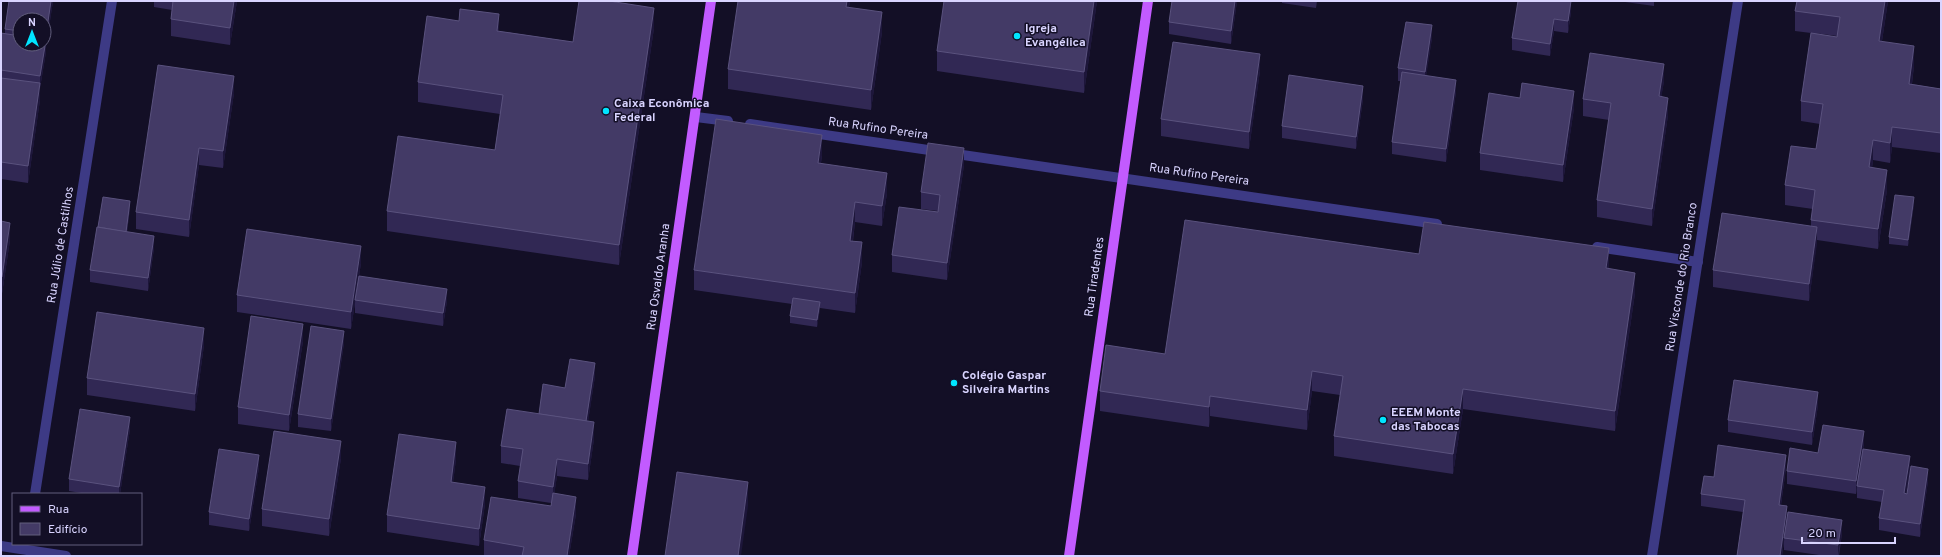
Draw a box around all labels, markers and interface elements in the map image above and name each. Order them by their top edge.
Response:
north arrow [12,12,52,52]
text: N [28,16,36,30]
place label: Igreja Evangélica [1025,21,1086,51]
marker: Igreja Evangélica [1012,31,1022,41]
place label: Caixa Econômica Federal [614,96,710,126]
marker: Caixa Econômica Federal [601,106,611,116]
street label: Rua Rufino Pereira [827,114,929,144]
street label: Rua Rufino Pereira [1148,160,1250,190]
street label: Rua Júlio de Castilhos [44,185,78,305]
street label: Rua Visconde do Rio Branco [1662,201,1702,353]
street label: Rua Osvaldo Aranha [644,223,674,331]
street label: Rua Tiradentes [1081,236,1109,318]
place label: Colégio Gaspar Silveira Martins [962,368,1050,398]
marker: Colégio Gaspar Silveira Martins [949,378,959,388]
place label: EEEM Monte das Tabocas [1391,405,1461,435]
marker: EEEM Monte das Tabocas [1378,415,1388,425]
legend [12,493,142,545]
text: Rua [48,502,69,518]
scale bar [1802,519,1895,545]
text: Edifício [48,522,88,538]
text: 20 m [1808,526,1836,542]

